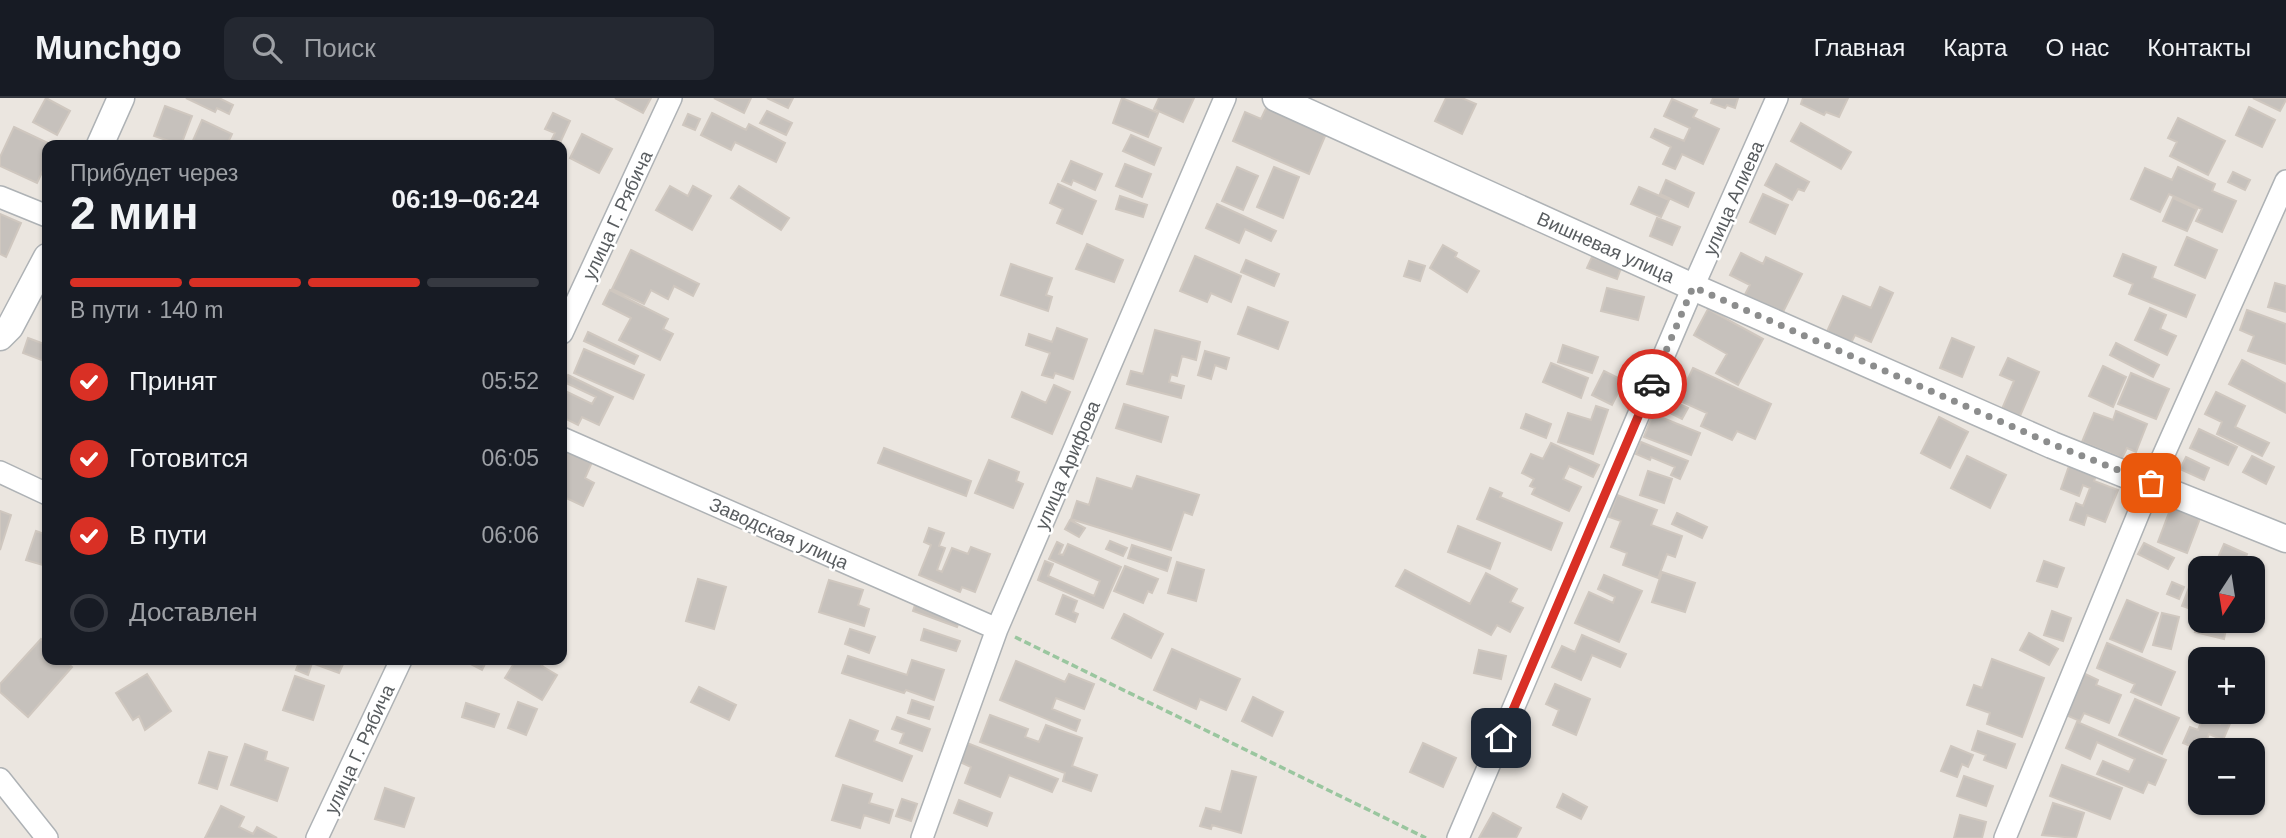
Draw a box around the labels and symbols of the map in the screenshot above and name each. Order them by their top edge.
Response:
street label: улица Алиева [1699,137,1768,259]
street label: улица Г. Рябича [578,147,657,283]
street label: Вишневая улица [1534,208,1678,287]
courier [1617,349,1687,419]
street label: улица Арифова [1031,397,1104,533]
pin [2121,453,2181,513]
street label: Заводская улица [706,493,852,574]
north arrow [2188,556,2264,634]
street label: улица Г. Рябича [320,681,399,817]
pin [1471,708,1531,768]

